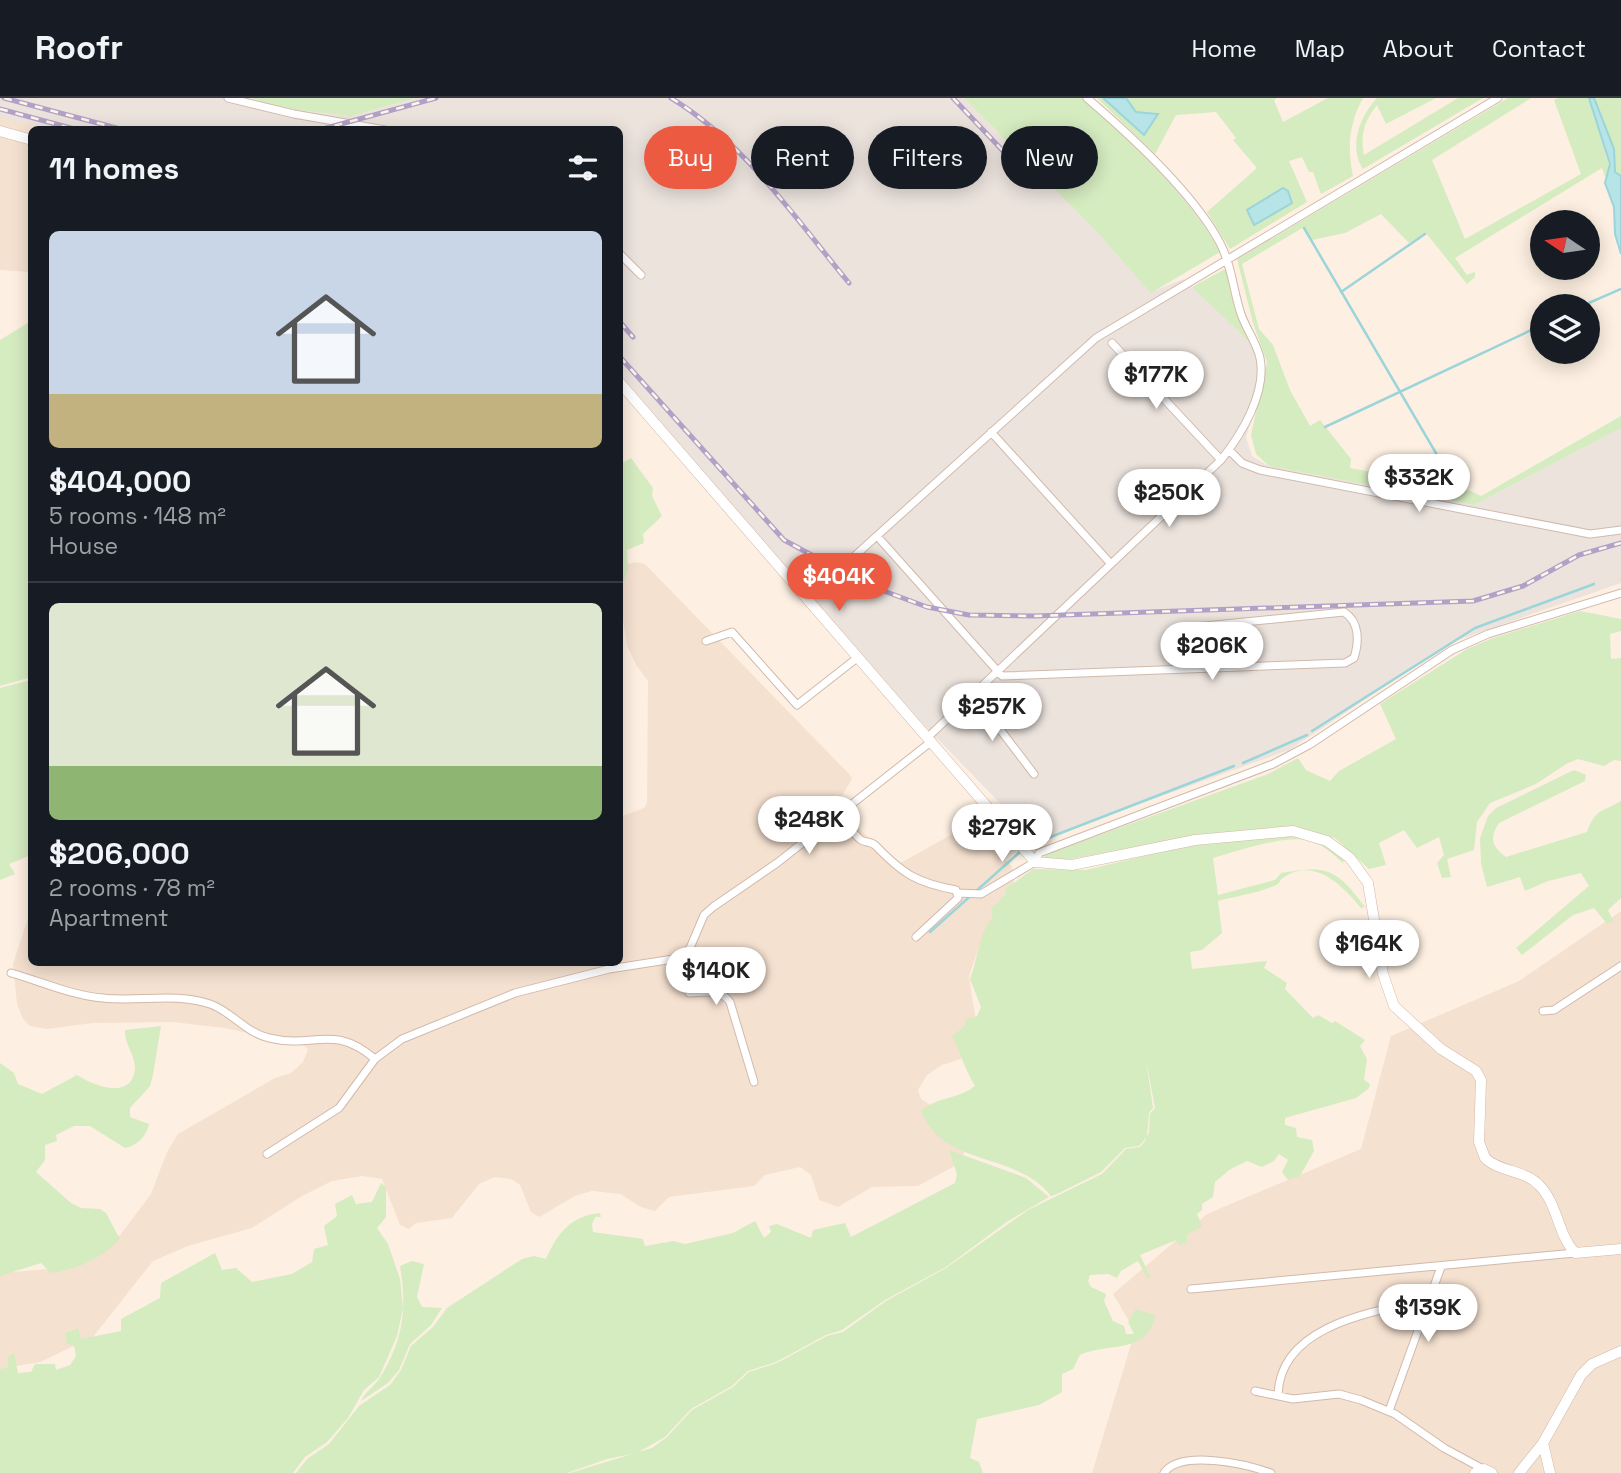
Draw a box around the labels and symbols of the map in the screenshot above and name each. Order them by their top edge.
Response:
north arrow [1530,210,1600,280]
pin: $177K [1107,352,1205,411]
pin: $332K [1370,454,1468,514]
pin: $250K [1120,470,1218,529]
pin: $404K [790,554,888,613]
pin: $206K [1163,622,1261,682]
pin: $257K [943,684,1041,743]
pin: $248K [760,796,858,856]
pin: $279K [953,804,1051,864]
pin: $164K [1320,920,1418,980]
pin: $140K [667,948,765,1007]
pin: $139K [1379,1284,1477,1344]

